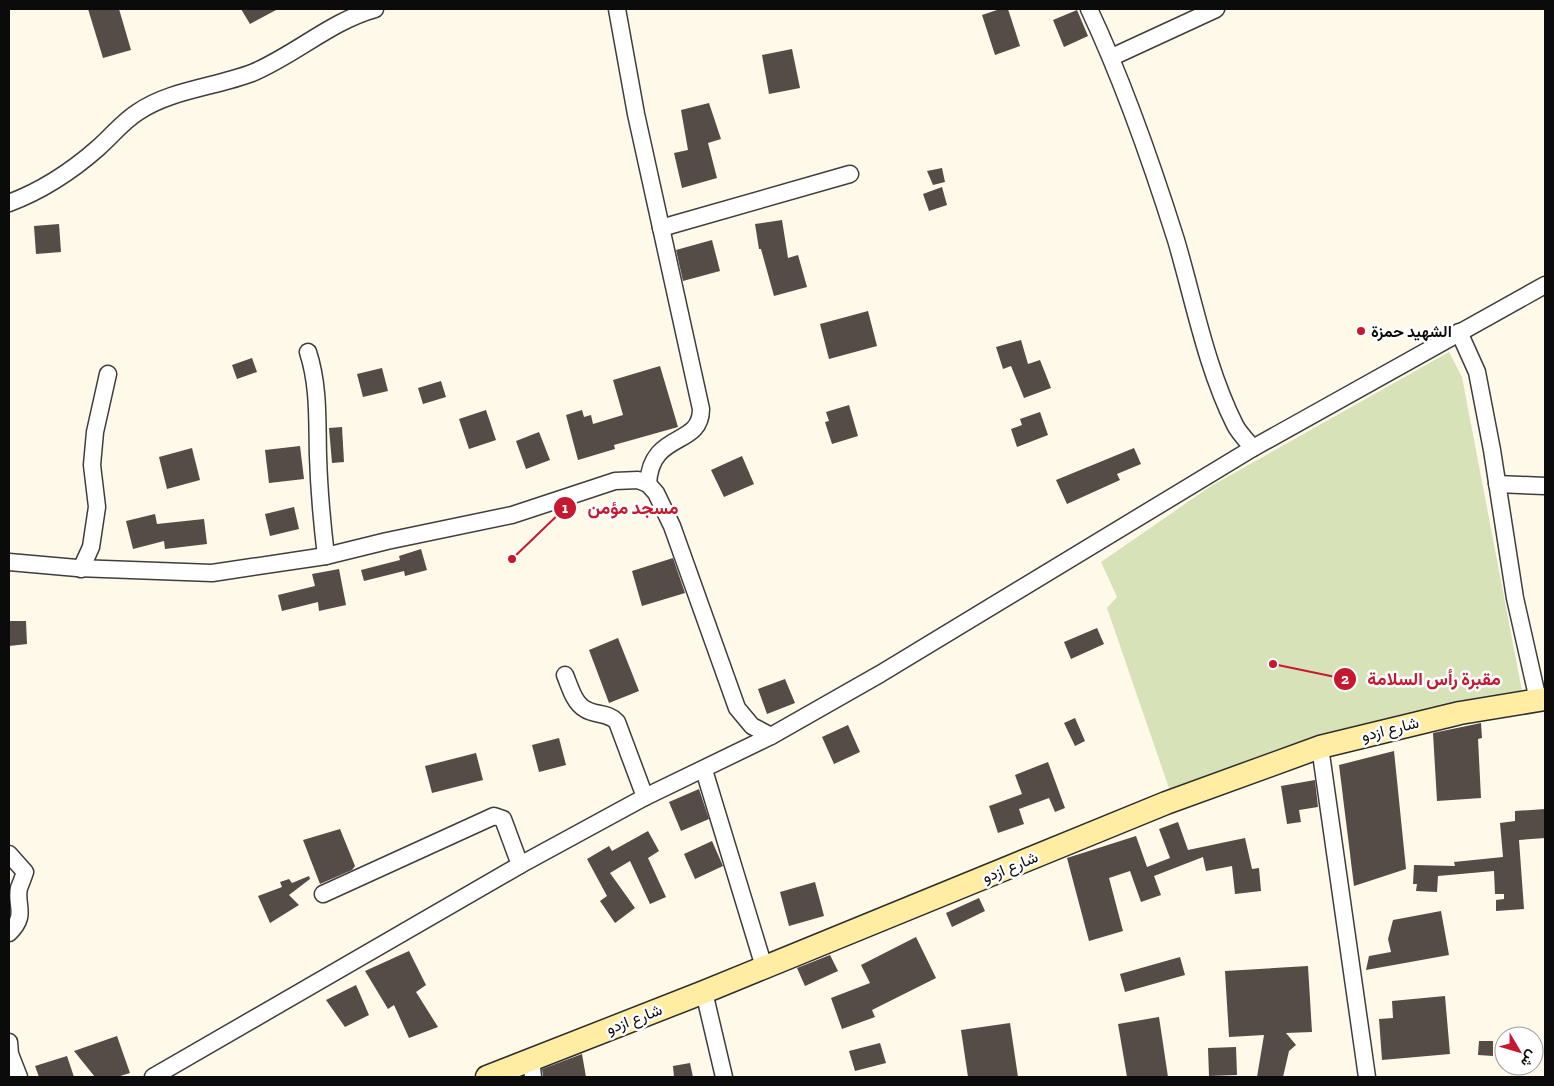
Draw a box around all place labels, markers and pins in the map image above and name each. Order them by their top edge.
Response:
place label: الشهيد حمزة [1371,322,1452,342]
marker: الشهيد حمزة [1355,325,1367,337]
callout: مسجد مؤمن [552,491,688,524]
callout: مقبرة رأس السلامة [1333,662,1511,695]

